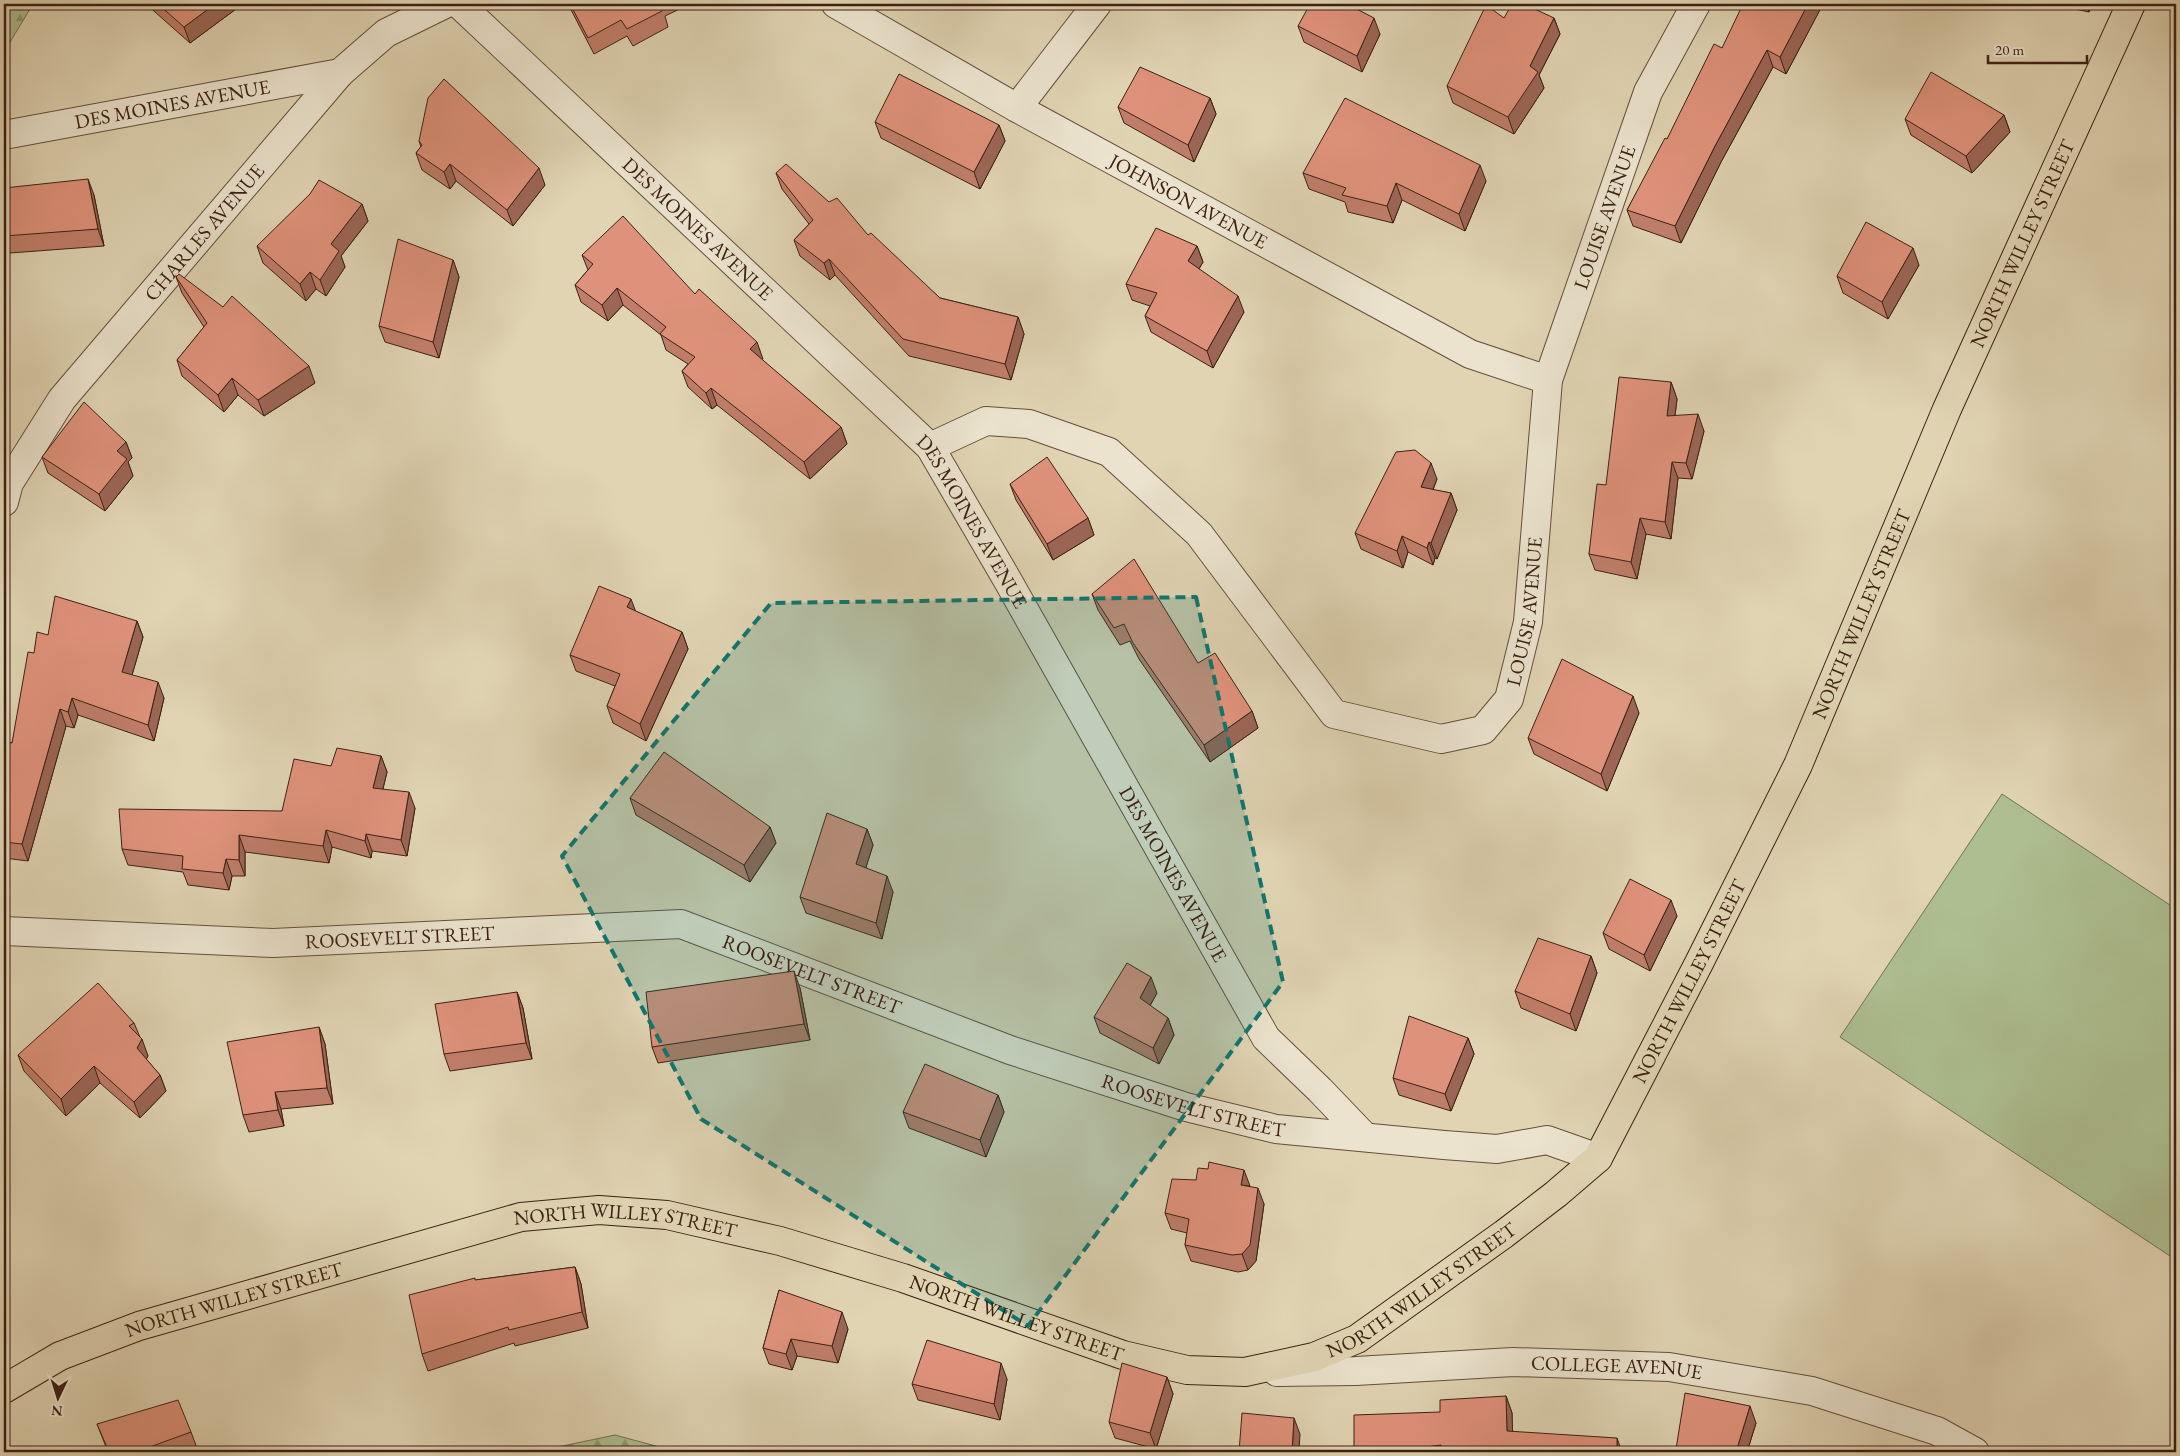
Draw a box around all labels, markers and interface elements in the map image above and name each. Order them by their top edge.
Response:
scale bar [1988,32,2086,64]
text: 20 m [1995,40,2024,59]
street label: DES MOINES AVENUE [72,73,272,135]
street label: NORTH WILLEY STREET [1964,135,2081,351]
street label: LOUISE AVENUE [1567,142,1641,293]
street label: JOHNSON AVENUE [1103,147,1272,255]
street label: DES MOINES AVENUE [617,151,779,306]
street label: CHARLES AVENUE [138,158,270,306]
street label: DES MOINES AVENUE [911,428,1034,613]
street label: NORTH WILLEY STREET [1806,504,1917,723]
street label: LOUISE AVENUE [1500,536,1548,689]
street label: DES MOINES AVENUE [1113,781,1233,966]
street label: NORTH WILLEY STREET [1626,875,1752,1088]
street label: ROOSEVELT STREET [304,920,496,955]
street label: ROOSEVELT STREET [719,928,906,1020]
street label: ROOSEVELT STREET [1098,1068,1287,1143]
street label: NORTH WILLEY STREET [512,1196,740,1244]
street label: NORTH WILLEY STREET [1322,1216,1522,1363]
street label: NORTH WILLEY STREET [121,1255,346,1343]
street label: NORTH WILLEY STREET [906,1268,1128,1367]
street label: COLLEGE AVENUE [1530,1350,1704,1385]
north arrow [32,1374,82,1424]
text: N [50,1402,63,1420]

